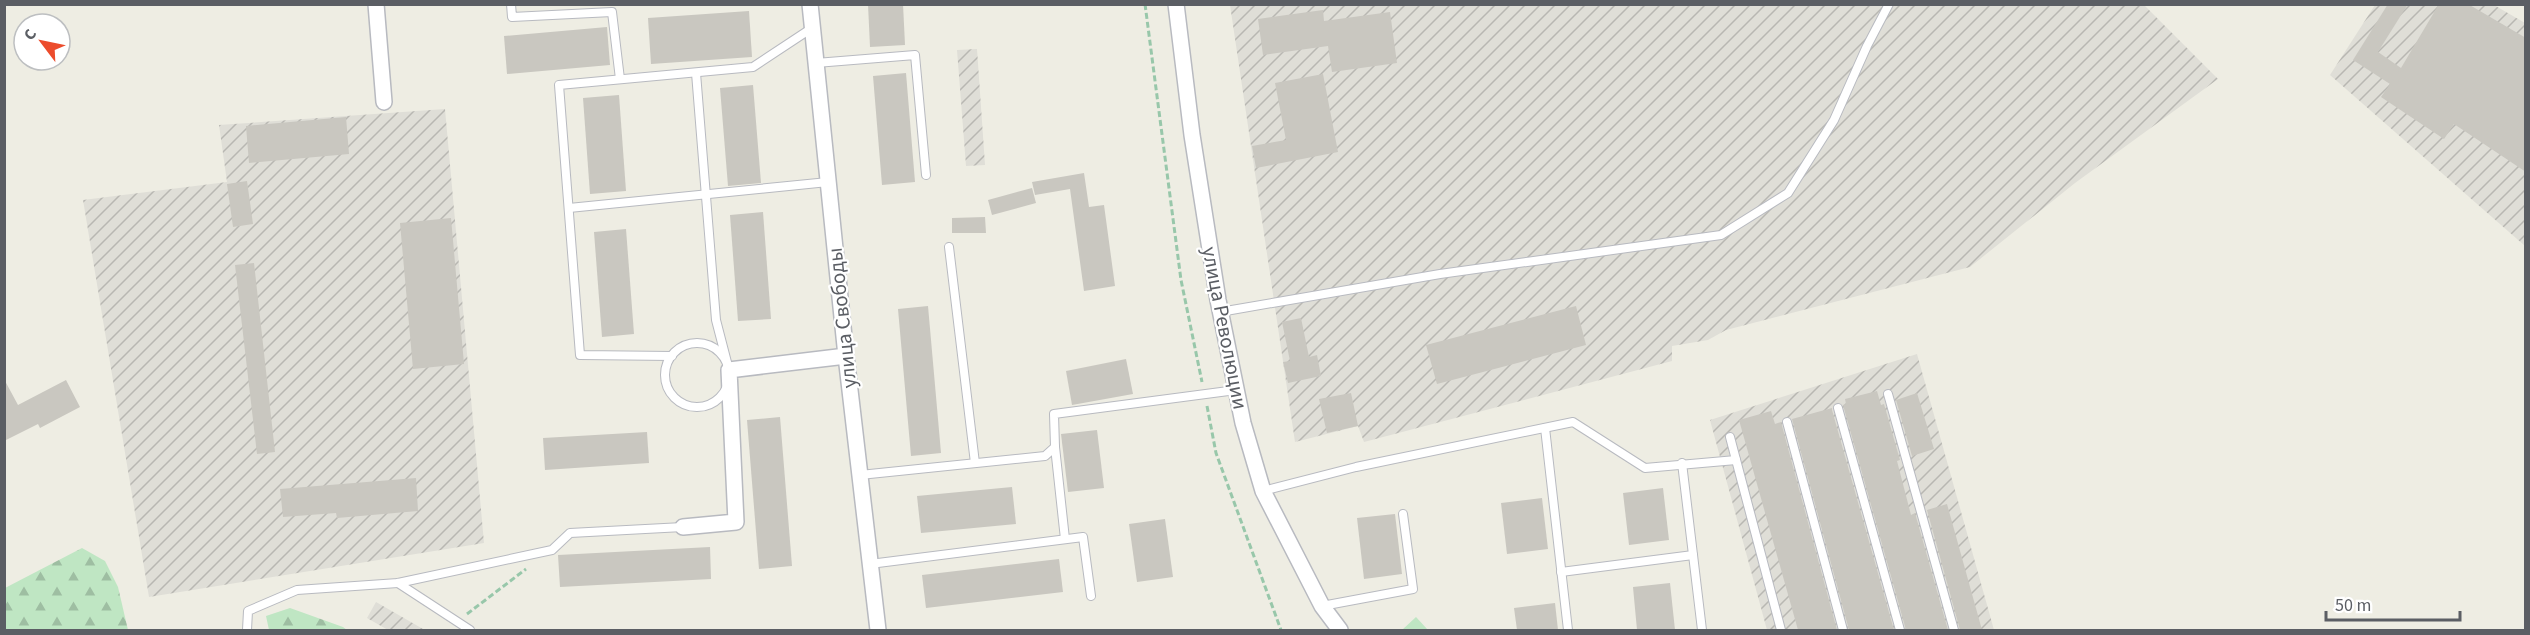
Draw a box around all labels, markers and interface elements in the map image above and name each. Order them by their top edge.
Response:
north arrow [12,12,72,72]
text: С [18,25,42,44]
street label: улица Революции [1195,244,1255,412]
street label: улица Свободы [820,246,864,390]
scale bar [2326,584,2460,622]
text: 50 m [2335,593,2371,618]

